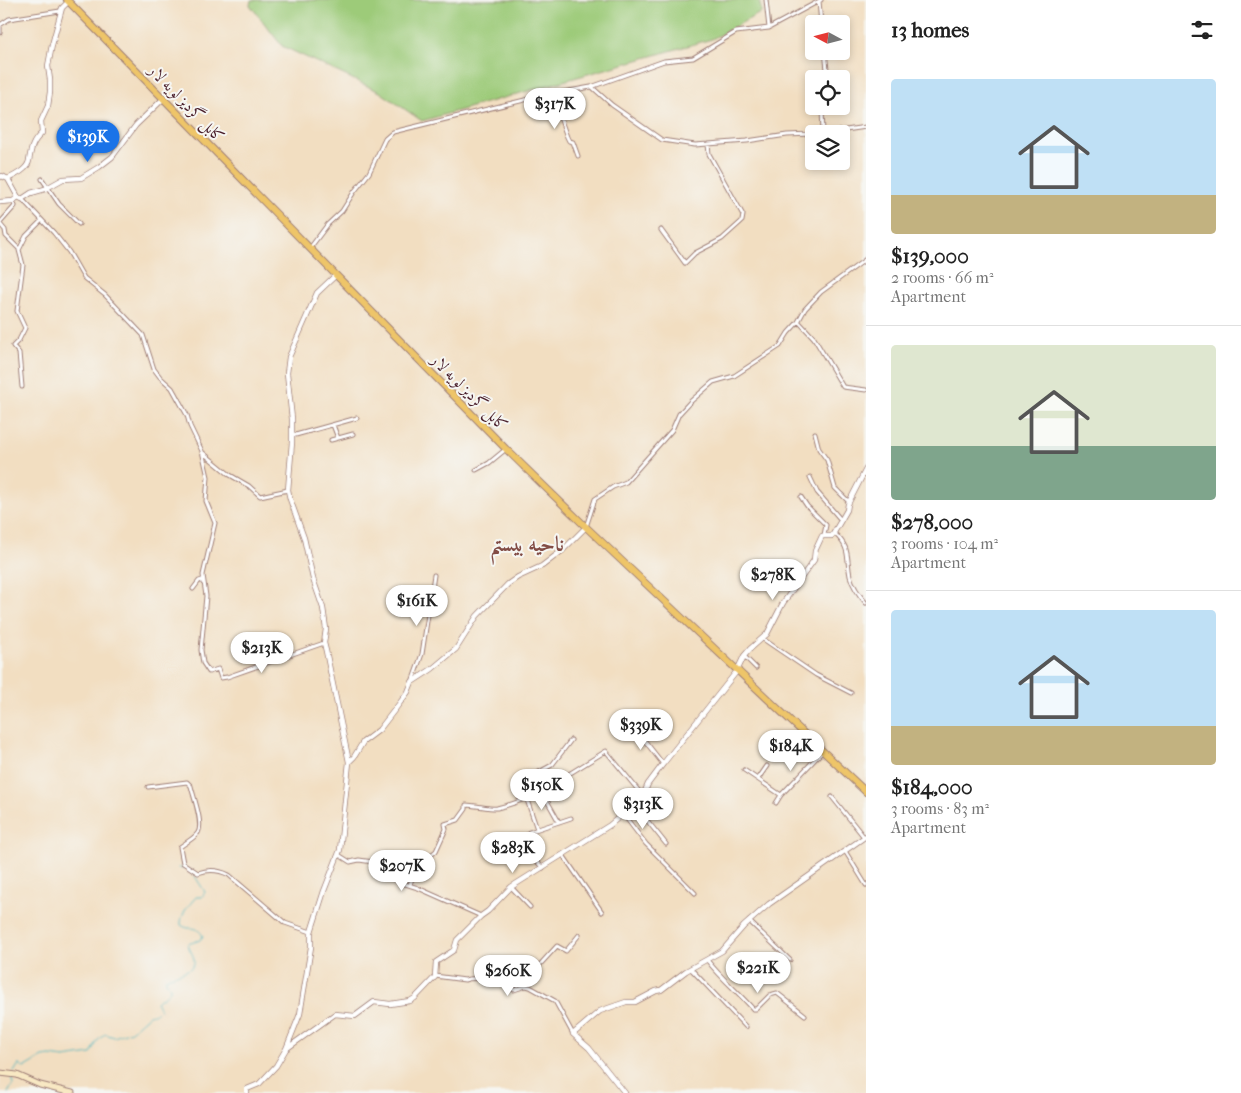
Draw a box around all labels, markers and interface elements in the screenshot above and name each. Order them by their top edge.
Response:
north arrow [805,15,850,60]
map controls [805,15,850,170]
icon: filters [1188,16,1216,44]
text: 13 homes [891,18,969,42]
street label: کابل گردیز لویه لار [142,59,229,147]
button: locate [805,70,850,115]
pin: $317K [520,88,590,130]
text: $317K [535,94,575,113]
icon: home [1009,112,1099,202]
pin: $139K [53,120,123,163]
button: layers [805,125,850,170]
text: $139K [67,127,109,146]
text: $139,000 [891,244,969,268]
text: 2 rooms · 66 m² [891,268,993,287]
text: Apartment [891,287,966,306]
street label: کابل گردیز لویه لار [425,348,513,436]
icon: home [1009,377,1099,467]
text: $278,000 [891,510,973,534]
district label: ناحیه بیستم [490,532,564,565]
text: 3 rooms · 104 m² [891,534,998,553]
text: Apartment [891,553,966,572]
pin: $278K [738,558,808,601]
text: $278K [751,565,795,584]
pin: $161K [382,584,452,627]
text: $161K [397,591,437,610]
pin: $213K [227,632,297,674]
text: $213K [242,638,282,657]
icon: home [1009,642,1099,732]
pin: $339K [606,708,676,751]
text: $339K [620,715,662,734]
pin: $184K [756,730,826,772]
text: $184K [769,736,813,755]
pin: $150K [507,768,577,811]
text: $150K [521,775,563,794]
text: $184,000 [891,775,973,799]
pin: $313K [608,788,678,830]
text: $313K [623,794,663,813]
text: 3 rooms · 83 m² [891,799,989,818]
text: Apartment [891,818,966,837]
pin: $283K [478,832,548,874]
text: $283K [491,838,535,857]
pin: $207K [367,850,437,892]
text: $207K [379,856,425,875]
pin: $221K [723,952,793,994]
pin: $260K [473,954,543,997]
text: $221K [737,958,779,977]
text: $260K [485,961,531,980]

